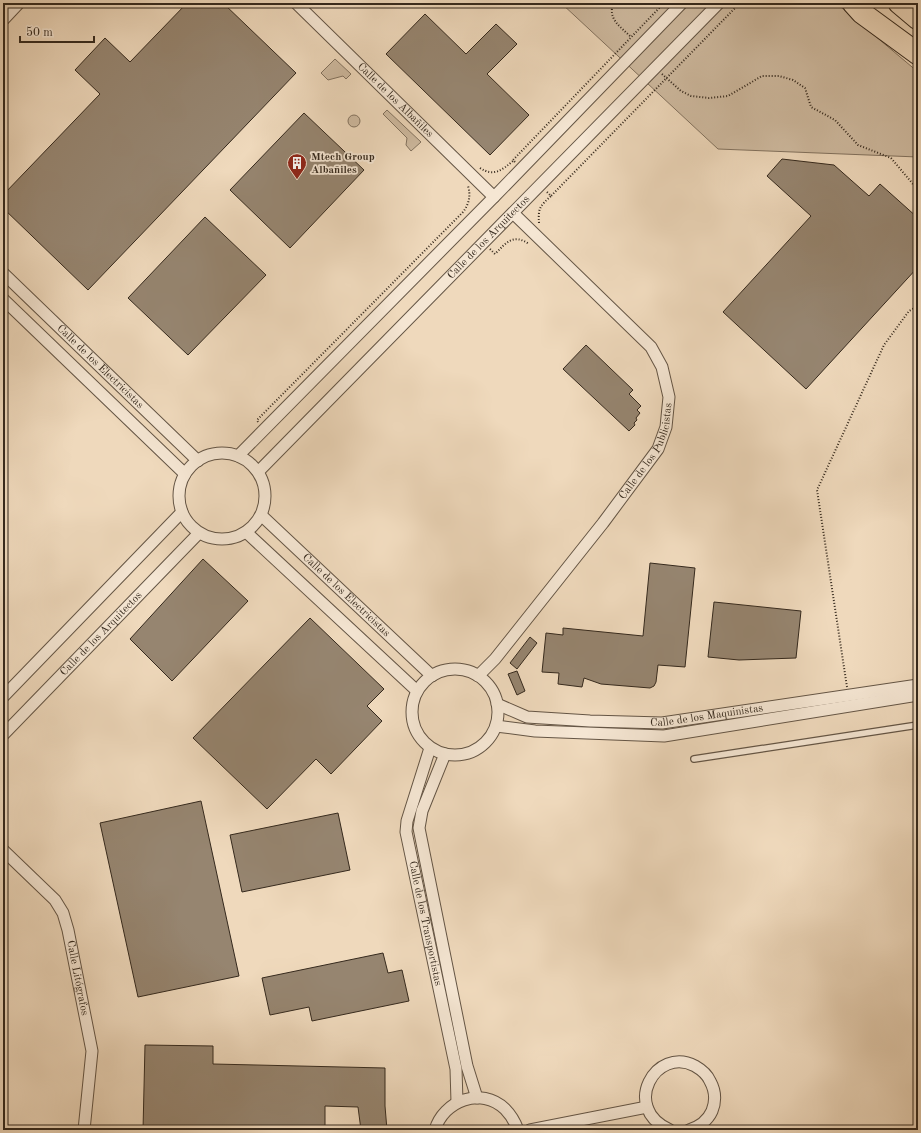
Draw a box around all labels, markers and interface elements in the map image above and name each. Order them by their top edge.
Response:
scale bar [20,18,94,44]
text: 50 m [26,26,53,39]
street label: Calle de los Albañiles [355,61,436,140]
building icon: Mtech Group Albañiles [286,152,308,180]
place label: Mtech Group Albañiles [311,152,375,176]
street label: Calle de los Arquitectos [445,193,532,281]
street label: Calle de los Electricistas [55,323,146,411]
street label: Calle de los Publicistas [617,402,674,501]
street label: Calle de los Electricistas [300,552,392,639]
street label: Calle de los Arquitectos [58,590,144,678]
street label: Calle de los Maquinistas [650,703,764,729]
street label: Calle de los Transportistas [407,860,444,987]
street label: Calle Litógrafos [65,939,90,1017]

